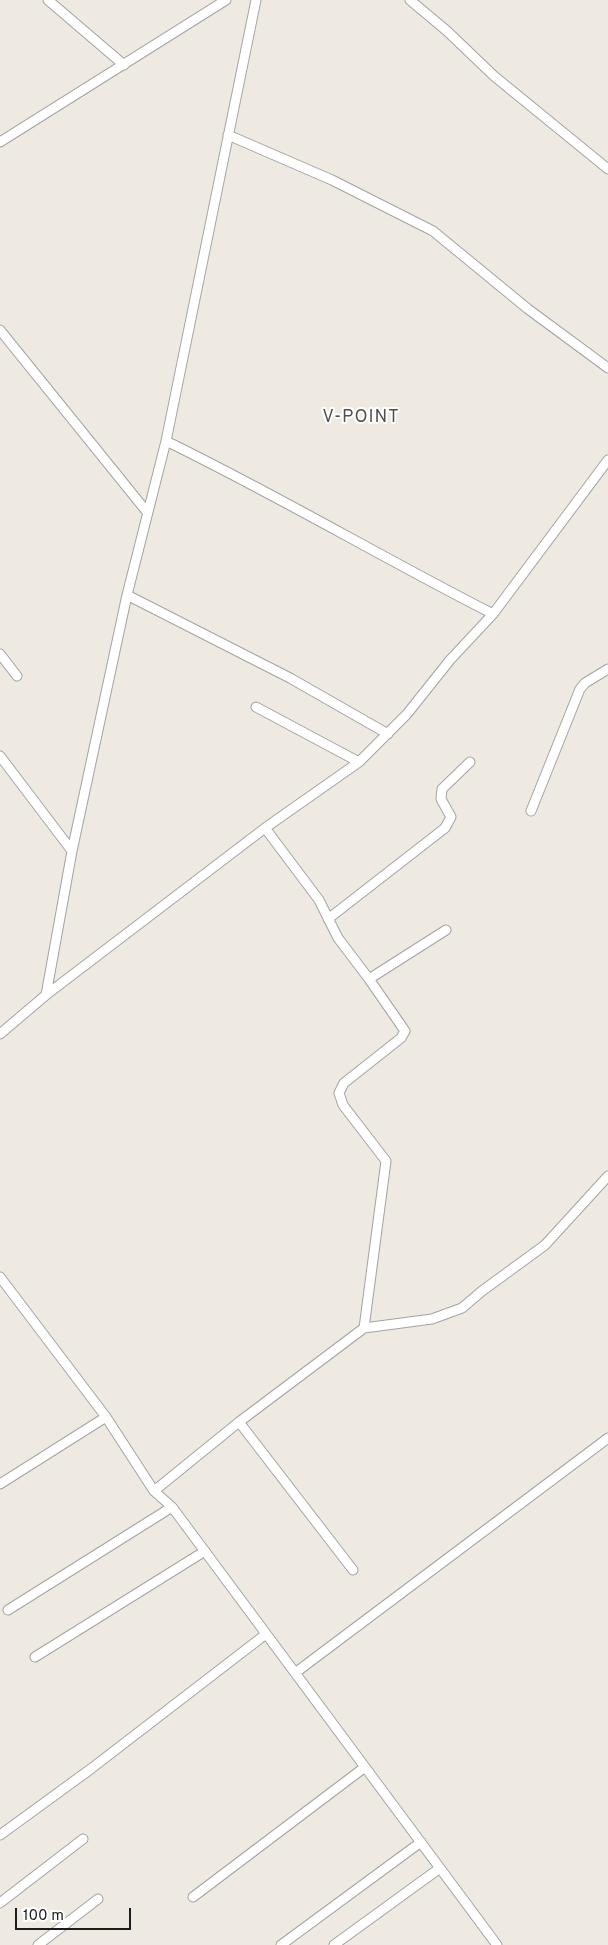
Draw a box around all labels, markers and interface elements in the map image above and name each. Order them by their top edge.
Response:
district label: V-POINT [321,407,401,429]
scale bar [18,1898,134,1930]
text: 100 m [23,1907,64,1926]

